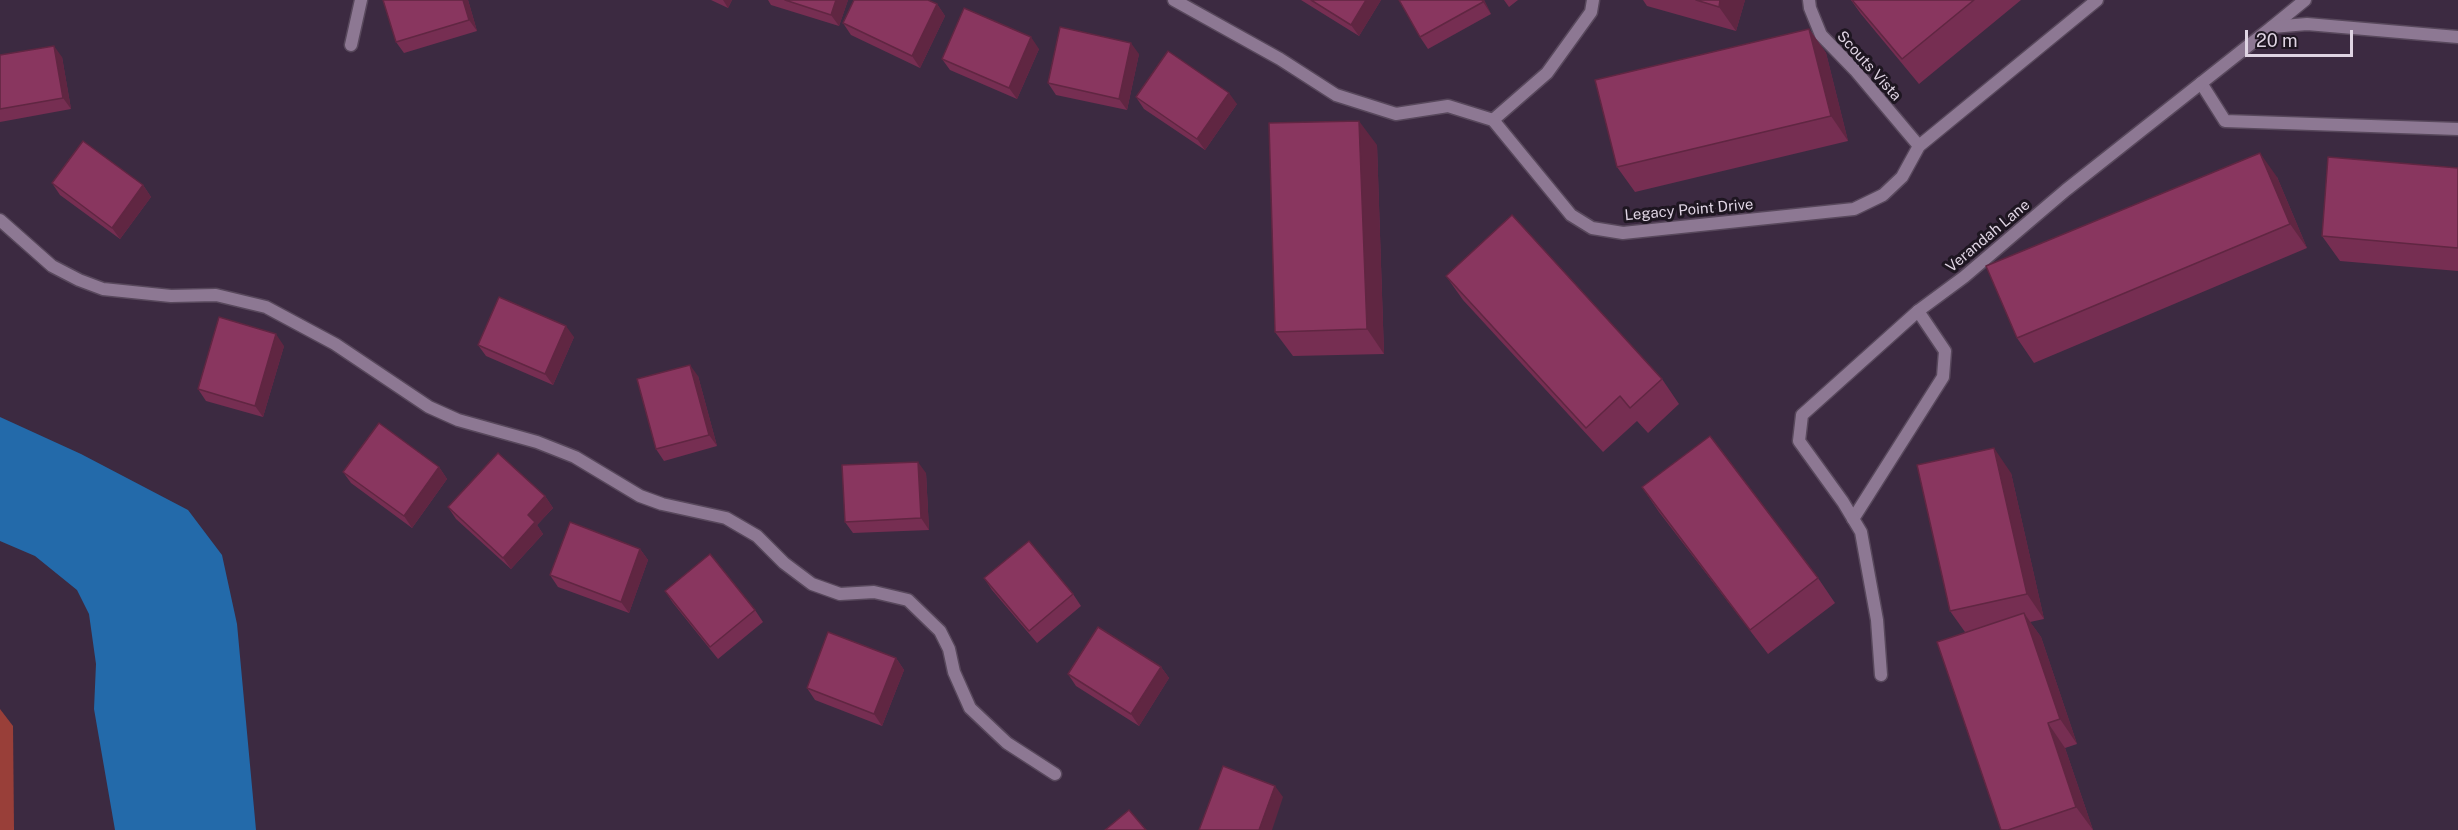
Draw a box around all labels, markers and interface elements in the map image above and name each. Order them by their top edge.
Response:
scale bar [2248,18,2356,56]
street label: Scouts Vista [1833,27,1905,105]
text: 20 m [2256,30,2298,51]
street label: Legacy Point Drive [1624,195,1754,225]
street label: Verandah Lane [1942,196,2034,276]

